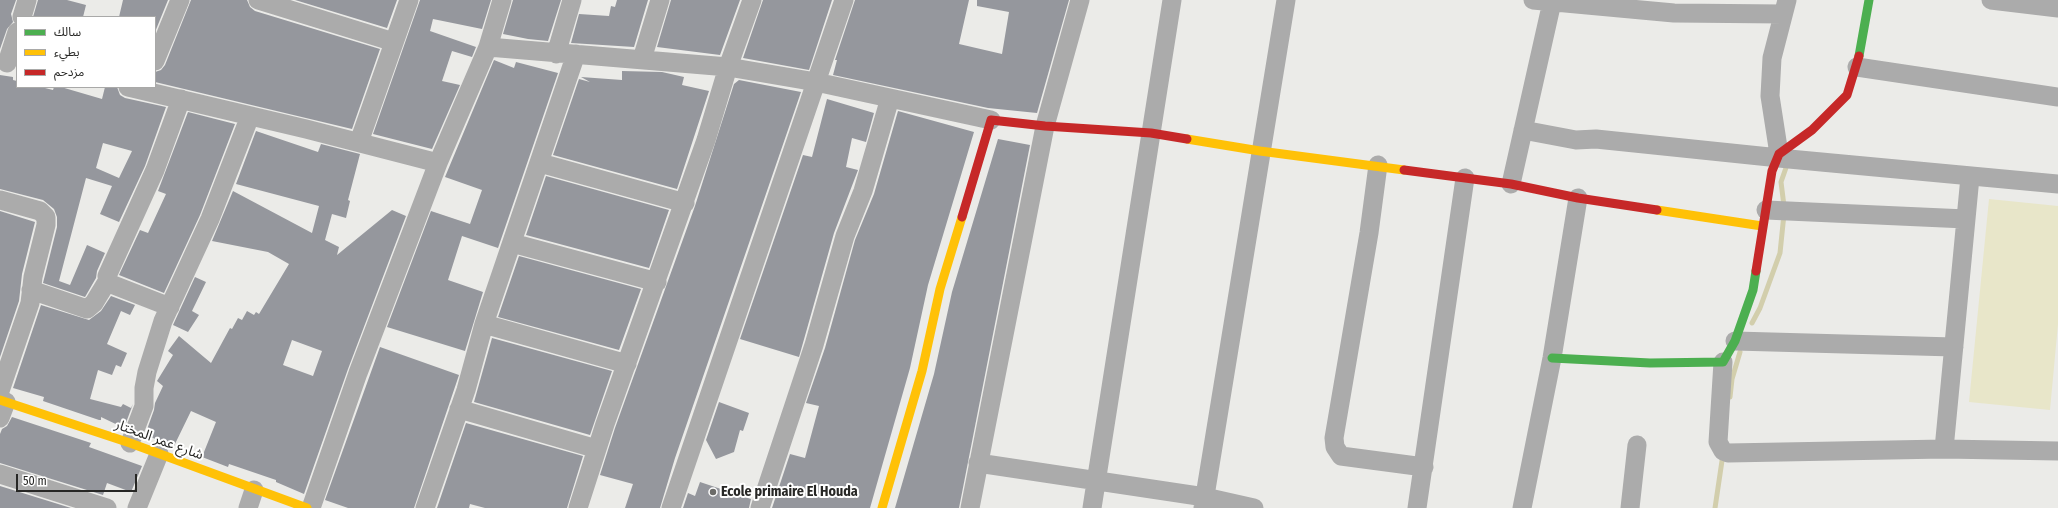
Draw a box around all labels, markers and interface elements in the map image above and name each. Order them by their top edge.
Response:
legend [16,16,156,88]
text: سالك [54,25,81,39]
text: بطيء [54,45,80,59]
text: مزدحم [54,65,84,79]
street label: شارع عمر المختار [112,416,206,464]
scale bar [18,466,139,492]
text: 50 m [23,474,47,488]
place label: Ecole primaire El Houda [721,484,858,500]
marker: Ecole primaire El Houda [708,487,718,497]

